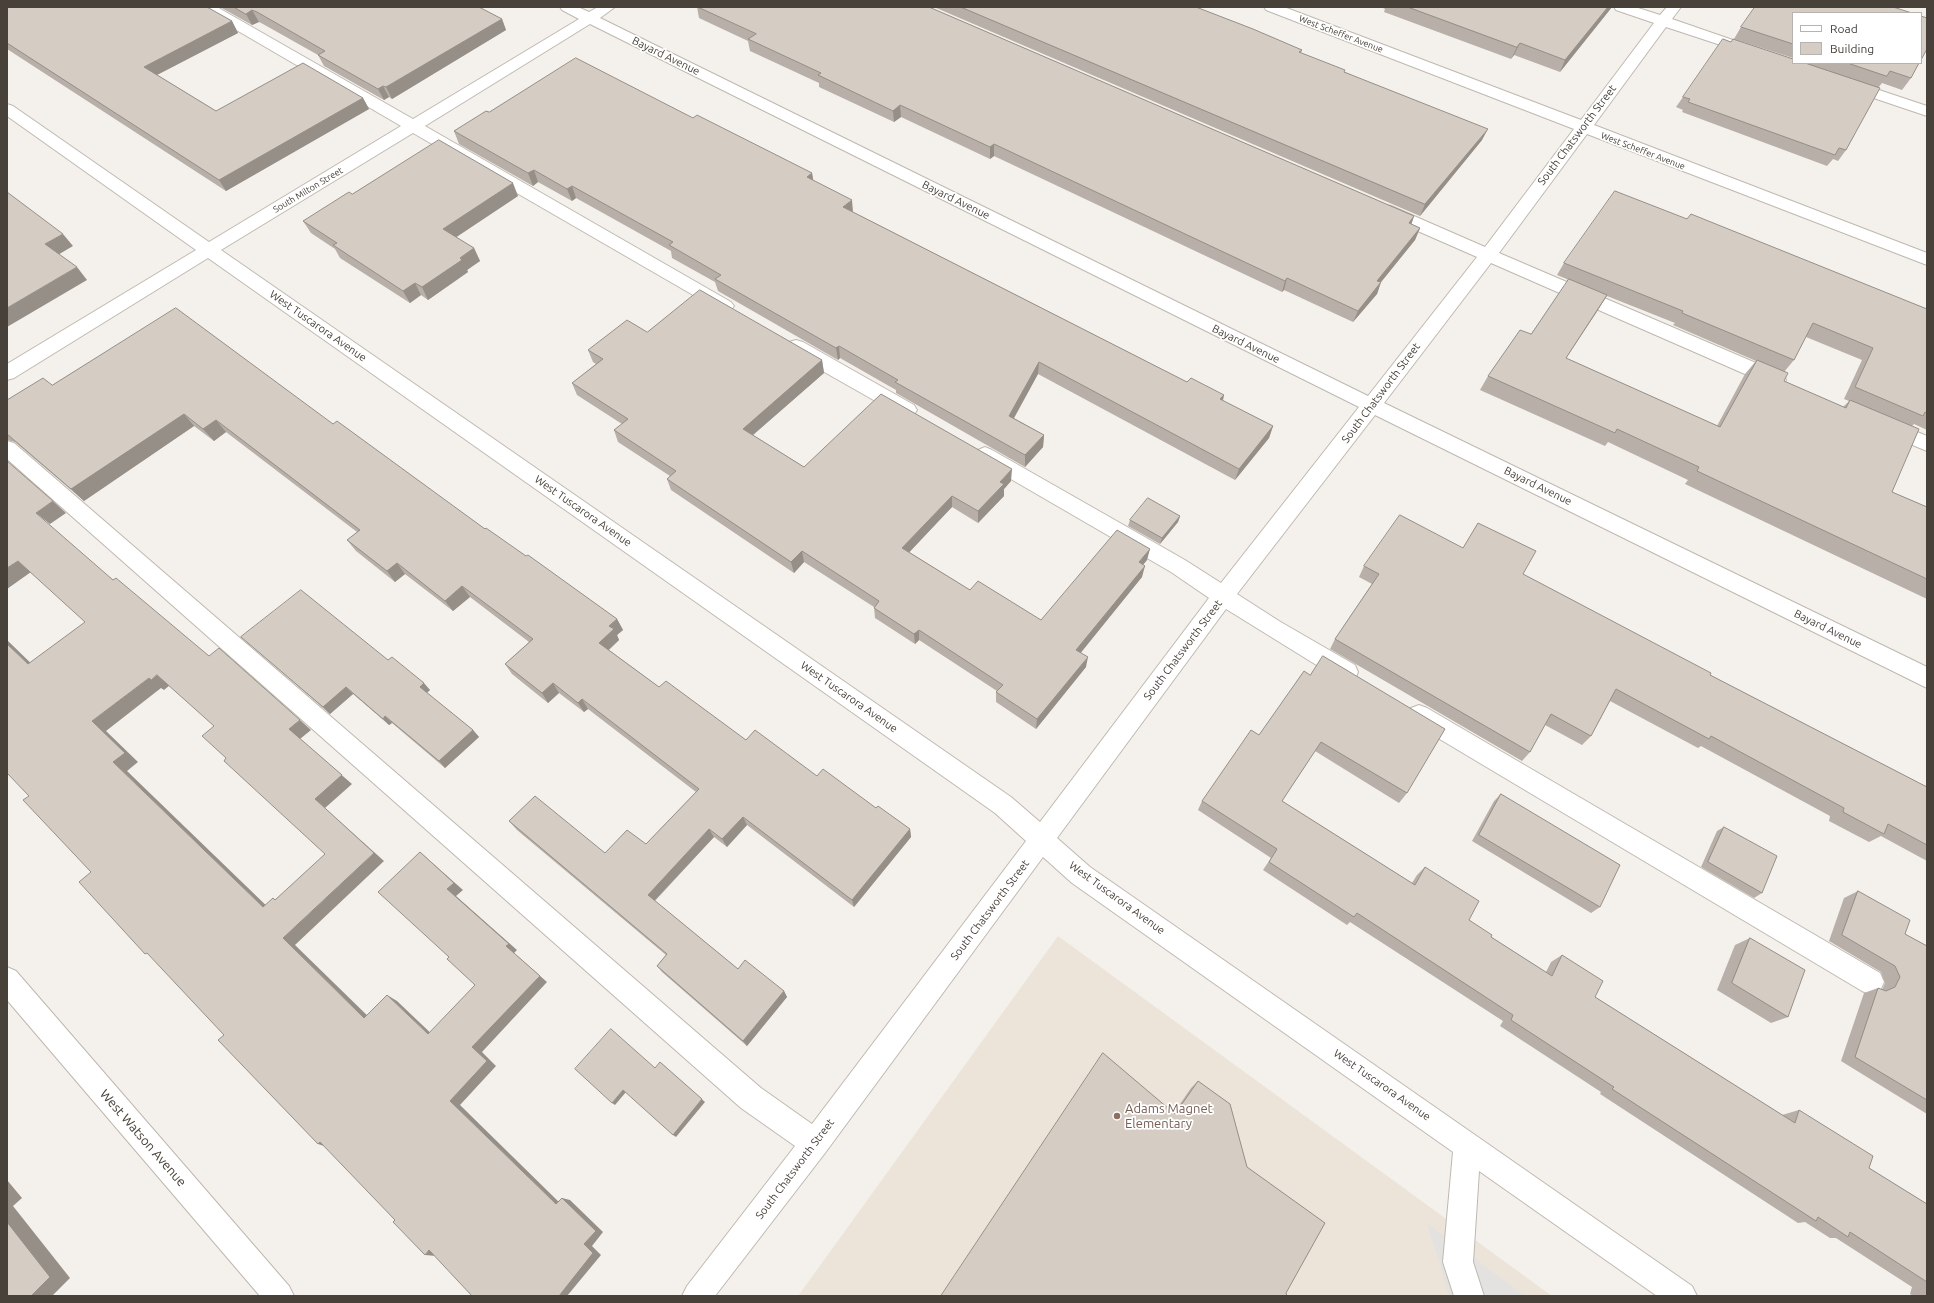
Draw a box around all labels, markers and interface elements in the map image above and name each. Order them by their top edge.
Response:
legend [1792,12,1922,64]
street label: West Scheffer Avenue [1297,13,1385,55]
text: Road [1830,22,1858,35]
street label: Bayard Avenue [630,34,702,78]
text: Building [1830,42,1874,55]
street label: South Chatsworth Street [1535,82,1619,188]
street label: West Scheffer Avenue [1599,130,1687,172]
street label: South Milton Street [271,165,345,215]
street label: Bayard Avenue [920,178,992,222]
street label: West Tuscarora Avenue [267,288,369,364]
street label: Bayard Avenue [1210,322,1282,366]
street label: South Chatsworth Street [1339,340,1423,446]
street label: Bayard Avenue [1502,464,1574,508]
street label: West Tuscarora Avenue [532,473,634,549]
street label: South Chatsworth Street [1141,597,1225,703]
street label: Bayard Avenue [1792,607,1864,651]
street label: West Tuscarora Avenue [798,659,900,735]
street label: South Chatsworth Street [948,857,1032,963]
street label: West Tuscarora Avenue [1066,859,1168,937]
street label: West Tuscarora Avenue [1331,1047,1433,1123]
street label: West Watson Avenue [97,1086,189,1190]
place label: Adams Magnet Elementary [1125,1101,1213,1132]
marker: Adams Magnet Elementary [1112,1111,1122,1121]
street label: South Chatsworth Street [753,1116,837,1222]

